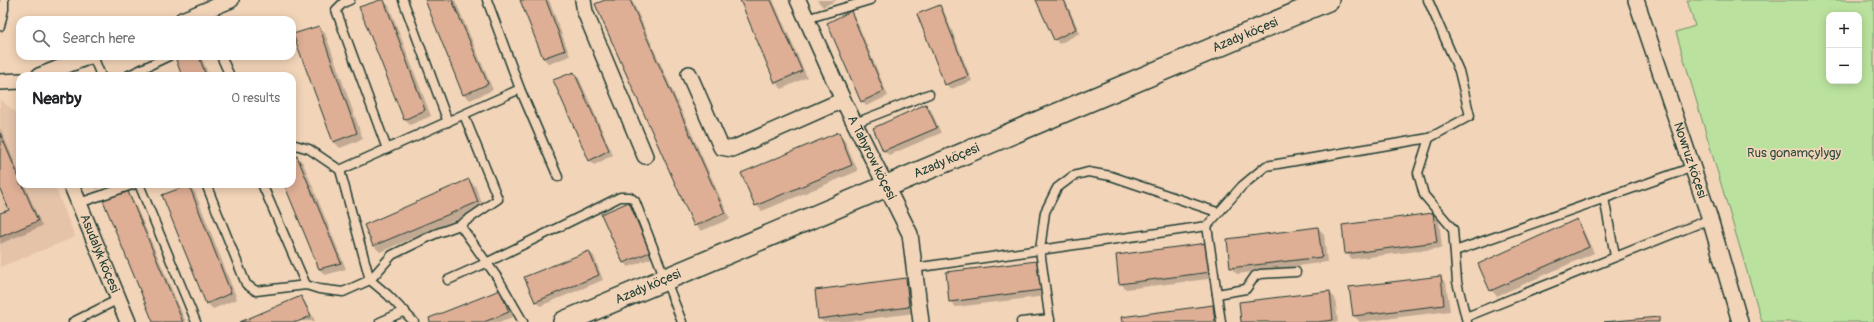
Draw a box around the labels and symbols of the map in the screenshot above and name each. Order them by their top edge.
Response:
street label: Azady köçesi [1210,14,1280,56]
street label: A Tahyrow köçesi [844,113,900,202]
street label: Nowruz köçesi [1670,120,1710,200]
street label: Azady köçesi [911,140,982,182]
park label: Rus gonamçylygy [1747,145,1841,161]
street label: Asudalyk köçesi [76,212,123,295]
street label: Azady köçesi [613,266,683,308]

